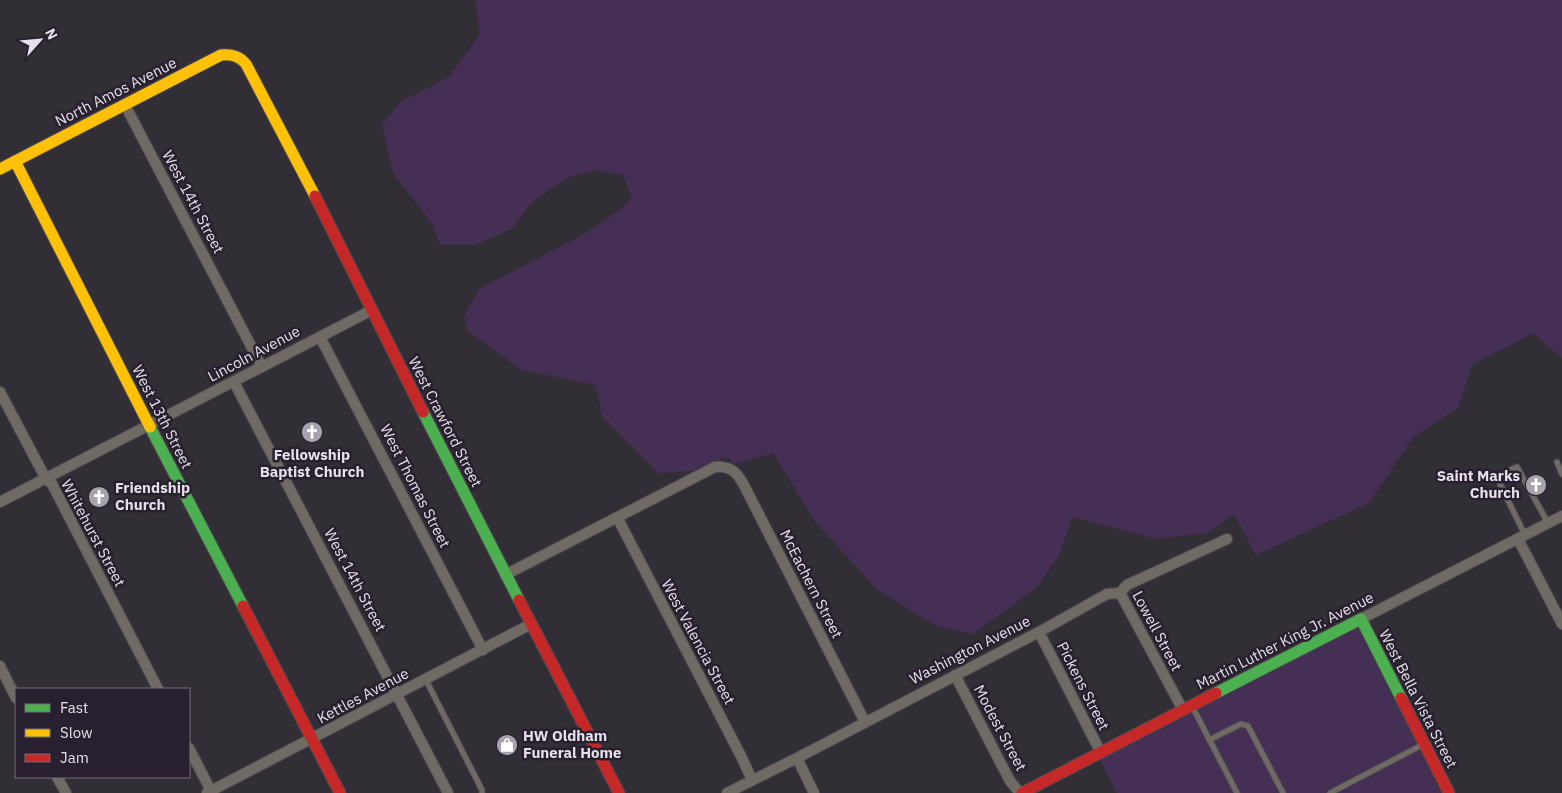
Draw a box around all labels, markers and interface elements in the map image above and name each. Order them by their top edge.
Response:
north arrow [15,15,65,65]
text: N [41,25,62,43]
street label: North Amos Avenue [52,53,180,130]
street label: West 14th Street [158,147,229,256]
street label: Lincoln Avenue [204,321,303,386]
street label: West Crawford Street [404,353,487,490]
street label: West 13th Street [128,362,197,472]
church icon: Fellowship Baptist Church [300,420,324,444]
street label: West Thomas Street [376,421,455,551]
place label: Fellowship Baptist Church [260,445,364,481]
place label: Saint Marks Church [1437,466,1520,502]
church icon: Saint Marks Church [1524,473,1548,497]
street label: Whitehurst Street [57,476,130,590]
place label: Friendship Church [115,478,190,514]
church icon: Friendship Church [87,485,111,509]
street label: West 14th Street [320,525,391,634]
street label: McEachern Street [776,526,847,641]
street label: West Valencia Street [657,576,739,708]
street label: Lowell Street [1128,587,1187,674]
street label: Martin Luther King Jr. Avenue [1193,587,1377,694]
street label: Washington Avenue [906,611,1033,688]
street label: West Bella Vista Street [1375,626,1462,771]
street label: Pickens Street [1053,638,1114,733]
street label: Kettles Avenue [314,663,412,728]
street label: Modest Street [970,682,1031,774]
legend [15,688,190,778]
text: Fast [60,698,88,717]
text: Slow [60,723,93,742]
place label: HW Oldham Funeral Home [523,726,621,762]
shop icon: HW Oldham Funeral Home [495,733,519,757]
text: Jam [60,748,89,767]

